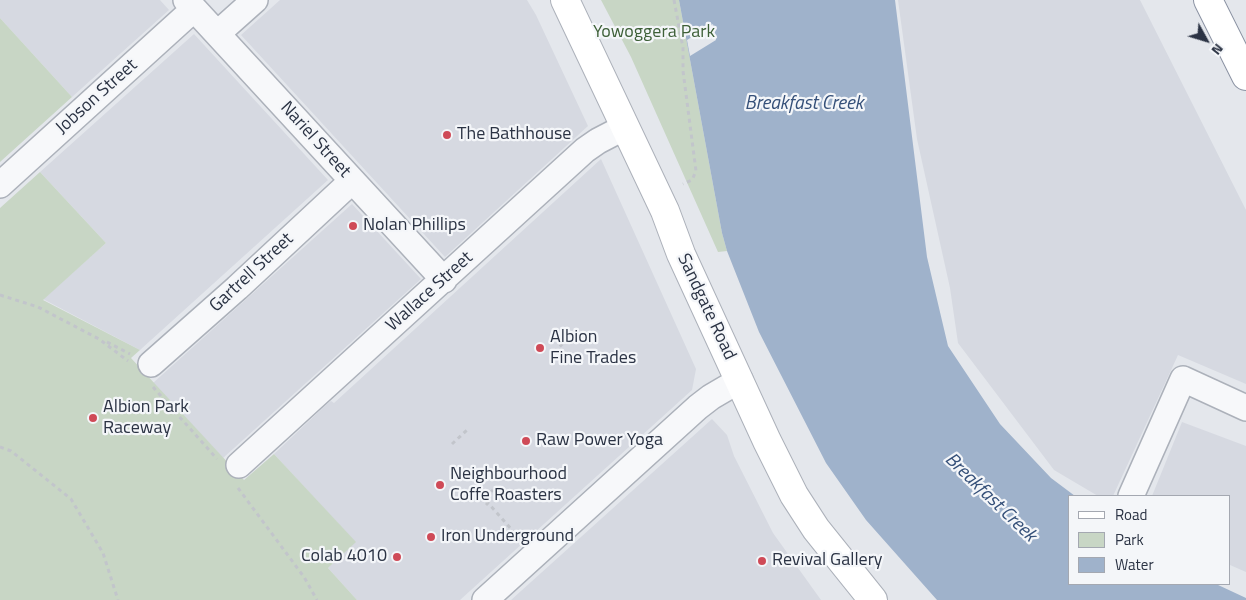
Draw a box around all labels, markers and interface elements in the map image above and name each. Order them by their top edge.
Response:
north arrow [1181,15,1231,65]
park label: Yowoggera Park [593,22,715,44]
text: N [1207,39,1229,60]
street label: Jobson Street [52,55,142,139]
water label: Breakfast Creek [745,93,863,115]
street label: Nariel Street [275,97,355,183]
place label: The Bathhouse [457,124,571,146]
marker: The Bathhouse [441,129,453,141]
place label: Nolan Phillips [363,215,466,237]
marker: Nolan Phillips [347,220,359,232]
street label: Gartrell Street [206,229,298,317]
street label: Wallace Street [382,247,478,337]
street label: Sandgate Road [672,251,740,363]
place label: Albion Fine Trades [550,327,636,369]
marker: Albion Fine Trades [534,342,546,354]
place label: Albion Park Raceway [103,397,189,439]
marker: Albion Park Raceway [87,412,99,424]
place label: Raw Power Yoga [536,430,663,452]
marker: Raw Power Yoga [520,435,532,447]
water label: Breakfast Creek [940,449,1040,547]
place label: Neighbourhood Coffe Roasters [450,464,567,506]
marker: Neighbourhood Coffe Roasters [434,479,446,491]
legend [1068,495,1231,585]
text: Road [1115,503,1147,526]
place label: Iron Underground [441,526,574,548]
text: Park [1115,528,1144,551]
marker: Iron Underground [425,531,437,543]
place label: Colab 4010 [301,546,387,568]
place label: Revival Gallery [772,550,883,572]
marker: Colab 4010 [391,551,403,563]
text: Water [1115,553,1154,576]
marker: Revival Gallery [756,555,768,567]

